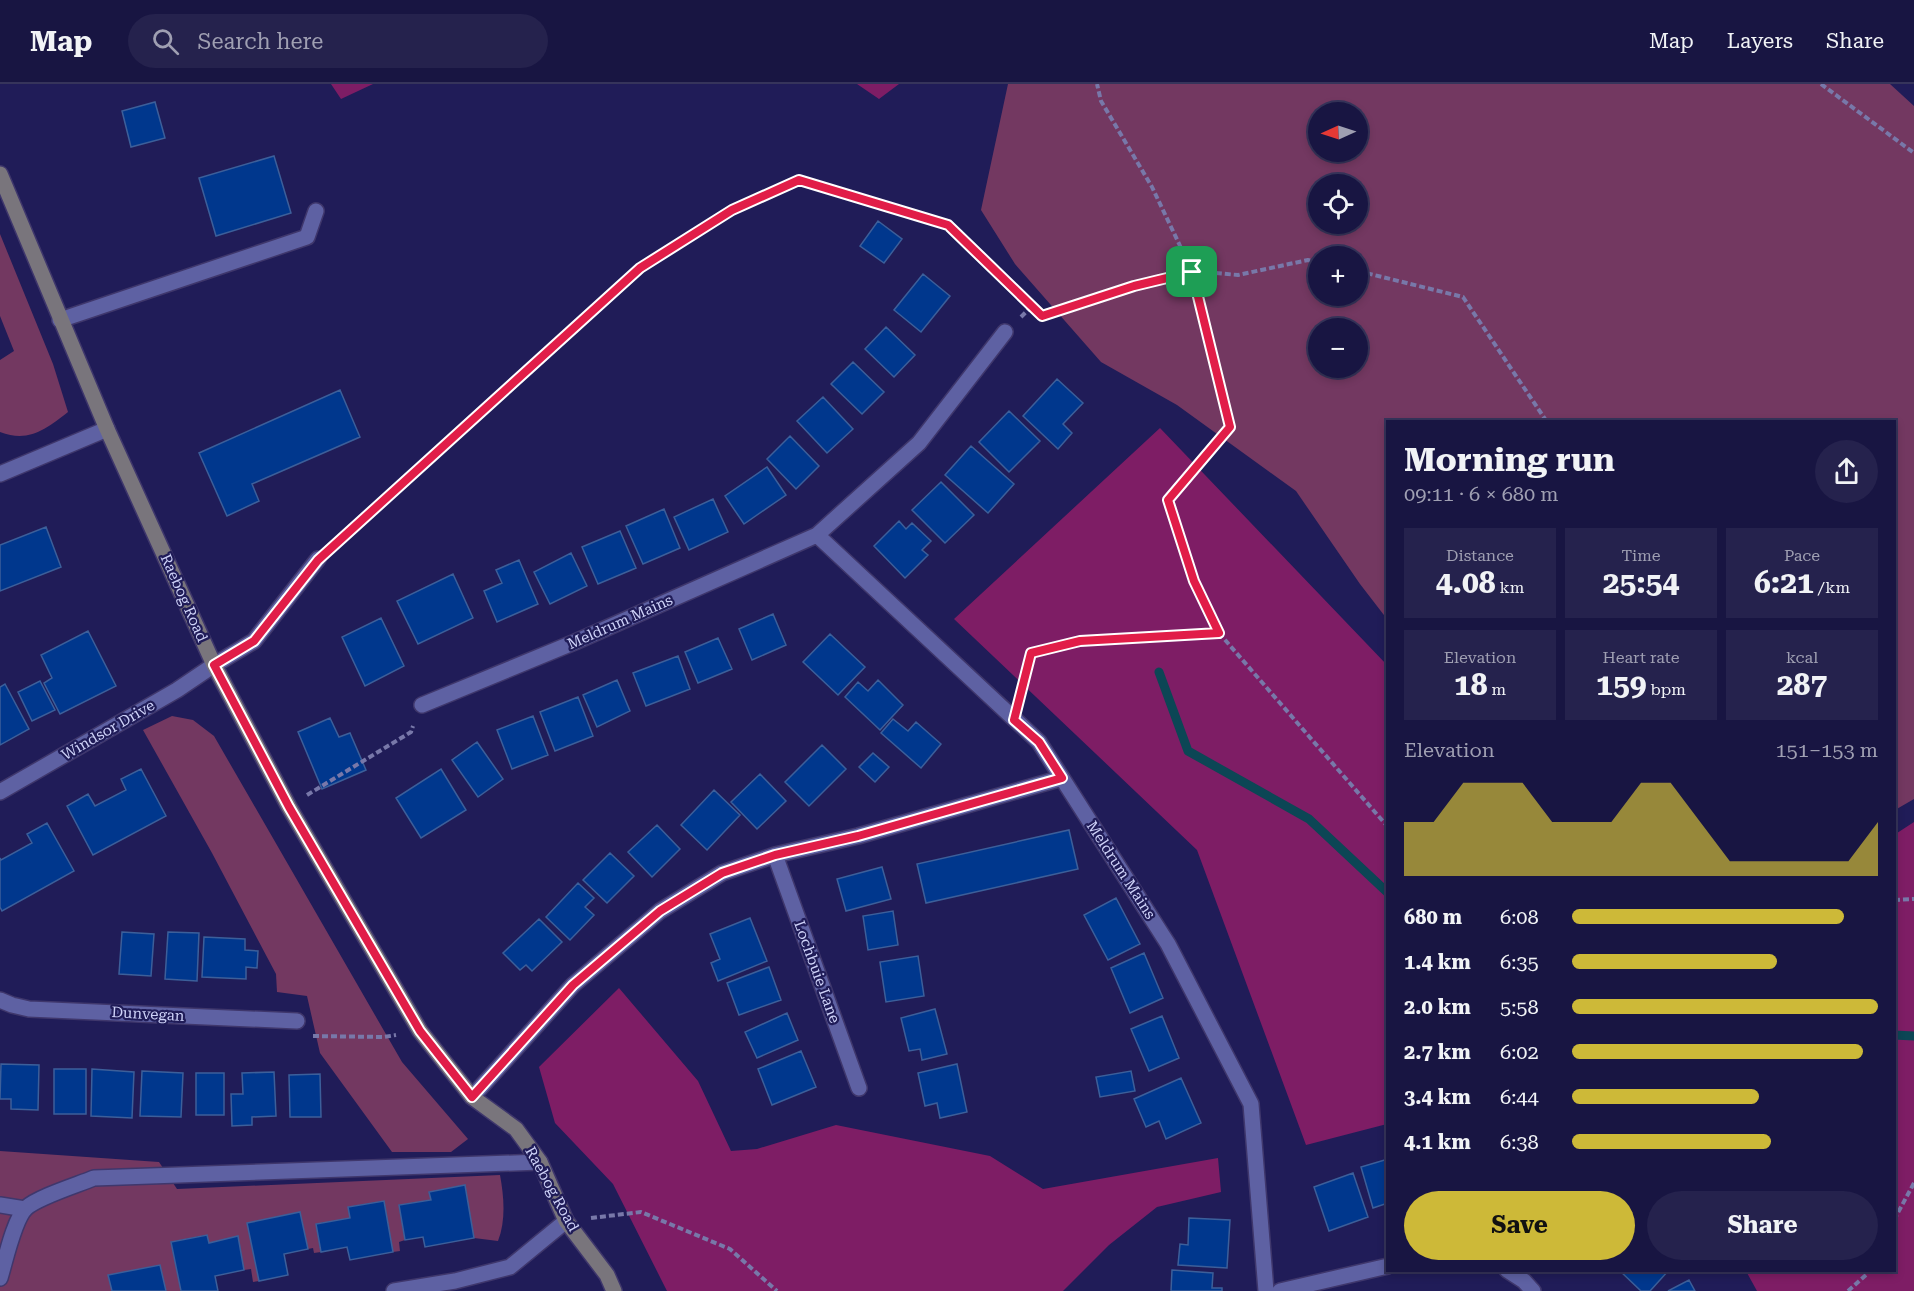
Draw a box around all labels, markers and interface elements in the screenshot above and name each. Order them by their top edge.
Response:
search box [128,14,548,68]
text: Map [30,25,92,58]
icon: search [149,25,182,58]
text: Search here [197,29,323,54]
text: Map [1649,29,1694,53]
text: Layers [1727,29,1793,53]
text: Share [1826,29,1884,53]
north arrow [1308,102,1368,162]
map controls [1308,102,1368,378]
button: locate [1308,174,1368,234]
pin [1166,246,1217,297]
button: + [1308,246,1368,306]
icon: arrive [1175,255,1208,288]
button: − [1308,318,1368,378]
text: Morning run [1404,440,1615,479]
button: share [1815,440,1878,503]
text: 09:11 · 6 × 680 m [1404,482,1559,506]
text: Distance [1446,546,1514,565]
text: Time [1621,546,1661,565]
text: Pace [1784,546,1820,565]
street label: Raebog Road [157,551,212,645]
text: 4.08 [1436,565,1496,600]
text: 25:54 [1603,565,1679,600]
text: 6:21 [1754,565,1814,600]
text: km [1496,578,1524,597]
text: /km [1814,578,1850,597]
street label: Meldrum Mains [565,591,675,653]
text: Elevation [1444,648,1516,667]
text: Heart rate [1603,648,1679,667]
text: kcal [1786,648,1818,667]
text: 18 [1454,667,1487,702]
text: 159 [1596,667,1646,702]
text: 287 [1777,667,1827,702]
text: m [1487,680,1506,699]
text: bpm [1646,680,1686,699]
street label: Windsor Drive [58,696,158,764]
text: Elevation [1404,738,1495,762]
text: 151–153 m [1775,738,1878,762]
street label: Meldrum Mains [1083,818,1159,922]
text: 680 m [1404,905,1462,929]
text: 6:08 [1500,905,1539,929]
street label: Lochbuie Lane [790,918,844,1026]
text: 1.4 km [1404,950,1471,974]
text: 6:35 [1500,950,1539,974]
text: 2.0 km [1404,995,1471,1019]
text: 5:58 [1500,995,1539,1019]
street label: Dunvegan [111,1003,185,1025]
text: 2.7 km [1404,1040,1471,1064]
text: 6:02 [1500,1040,1539,1064]
text: 3.4 km [1404,1085,1471,1109]
text: 6:44 [1500,1085,1539,1109]
text: 4.1 km [1404,1130,1471,1154]
text: 6:38 [1500,1130,1539,1154]
street label: Raebog Road [521,1143,583,1235]
button: Save [1404,1191,1635,1260]
button: Share [1647,1191,1878,1260]

